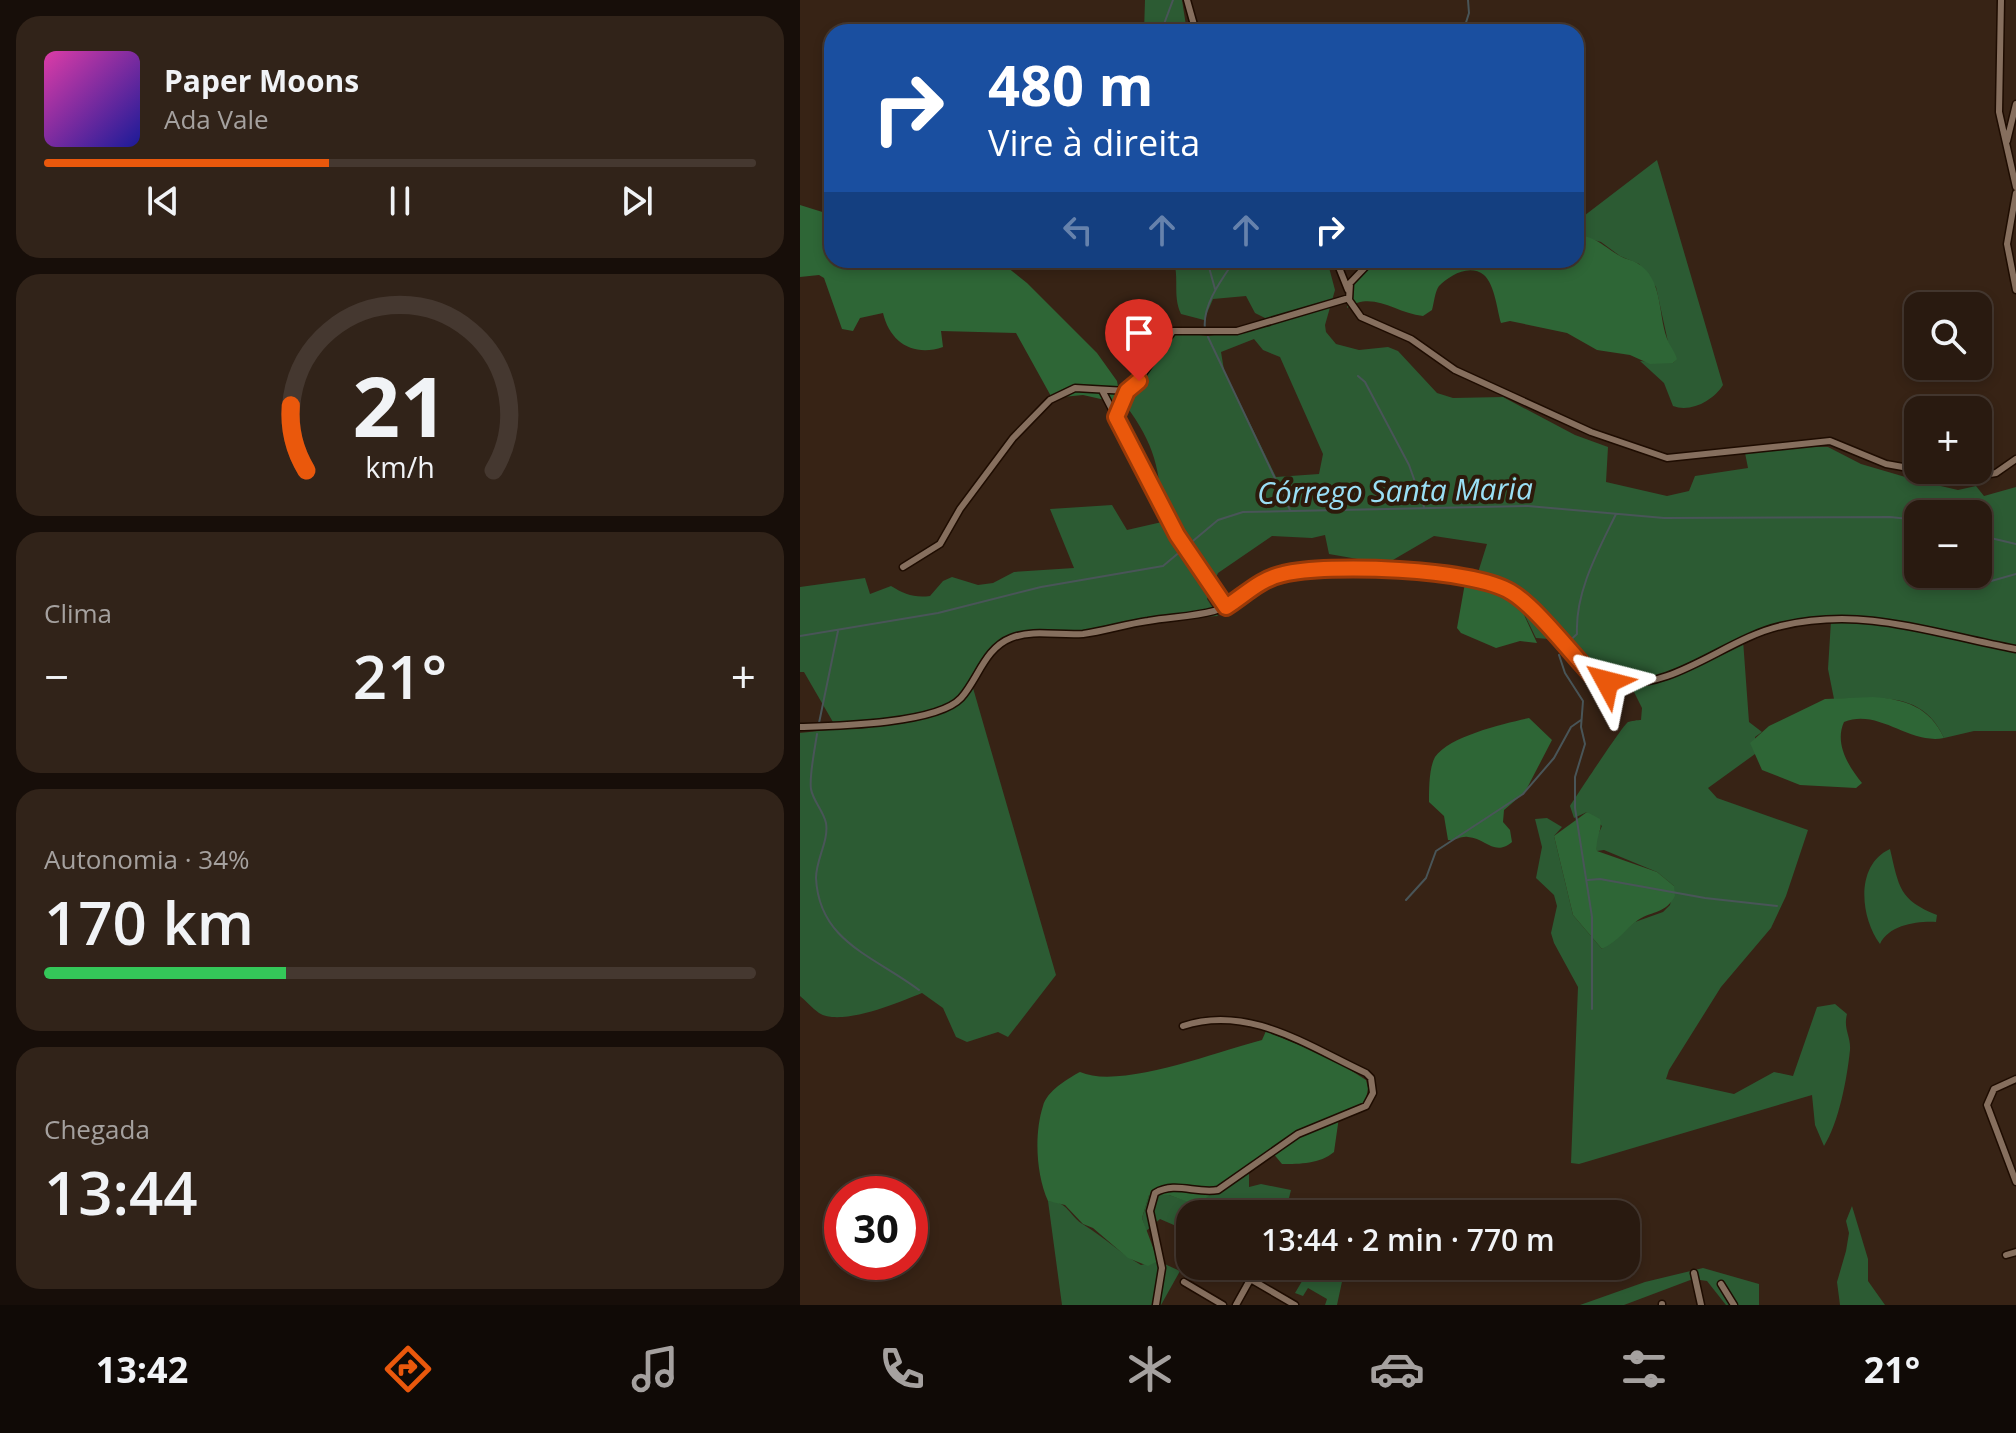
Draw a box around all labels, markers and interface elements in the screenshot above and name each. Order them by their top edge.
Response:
text: 480 m [988,46,1154,122]
icon: right [856,56,960,160]
text: Paper Moons [164,60,359,101]
text: Ada Vale [164,101,269,137]
text: Vire à direita [988,118,1200,167]
icon: previous [141,179,185,223]
icon: pause [378,179,422,223]
icon: next [615,179,659,223]
icon: left [1056,208,1100,252]
icon: ahead [1140,208,1184,252]
icon: ahead [1224,208,1268,252]
icon: right [1308,208,1352,252]
map controls [1904,292,1992,588]
button: search [1904,292,1992,380]
pin [1105,299,1173,381]
icon: arrive [1117,311,1161,355]
text: 21 [352,347,448,460]
button: + [1904,396,1992,484]
text: km/h [365,447,435,486]
water label: Córrego Santa Maria [1257,467,1533,513]
button: − [1904,500,1992,588]
text: Clima [44,595,112,631]
text: 21° [353,635,447,717]
position arrow [1565,640,1649,724]
text: − [44,646,69,706]
text: + [731,646,756,706]
text: Autonomia · 34% [44,841,250,877]
text: 170 km [44,881,254,963]
text: Chegada [44,1111,150,1147]
text: 13:44 [44,1151,198,1233]
speed limit sign: 30 [824,1176,928,1280]
text: 13:44 · 2 min · 770 m [1261,1219,1555,1260]
icon: directions [380,1341,436,1397]
icon: music [627,1341,683,1397]
icon: phone [874,1341,930,1397]
icon: climate [1122,1341,1178,1397]
icon: car [1369,1341,1425,1397]
icon: filters [1616,1341,1672,1397]
text: 13:42 [96,1345,188,1394]
text: 21° [1864,1345,1920,1394]

